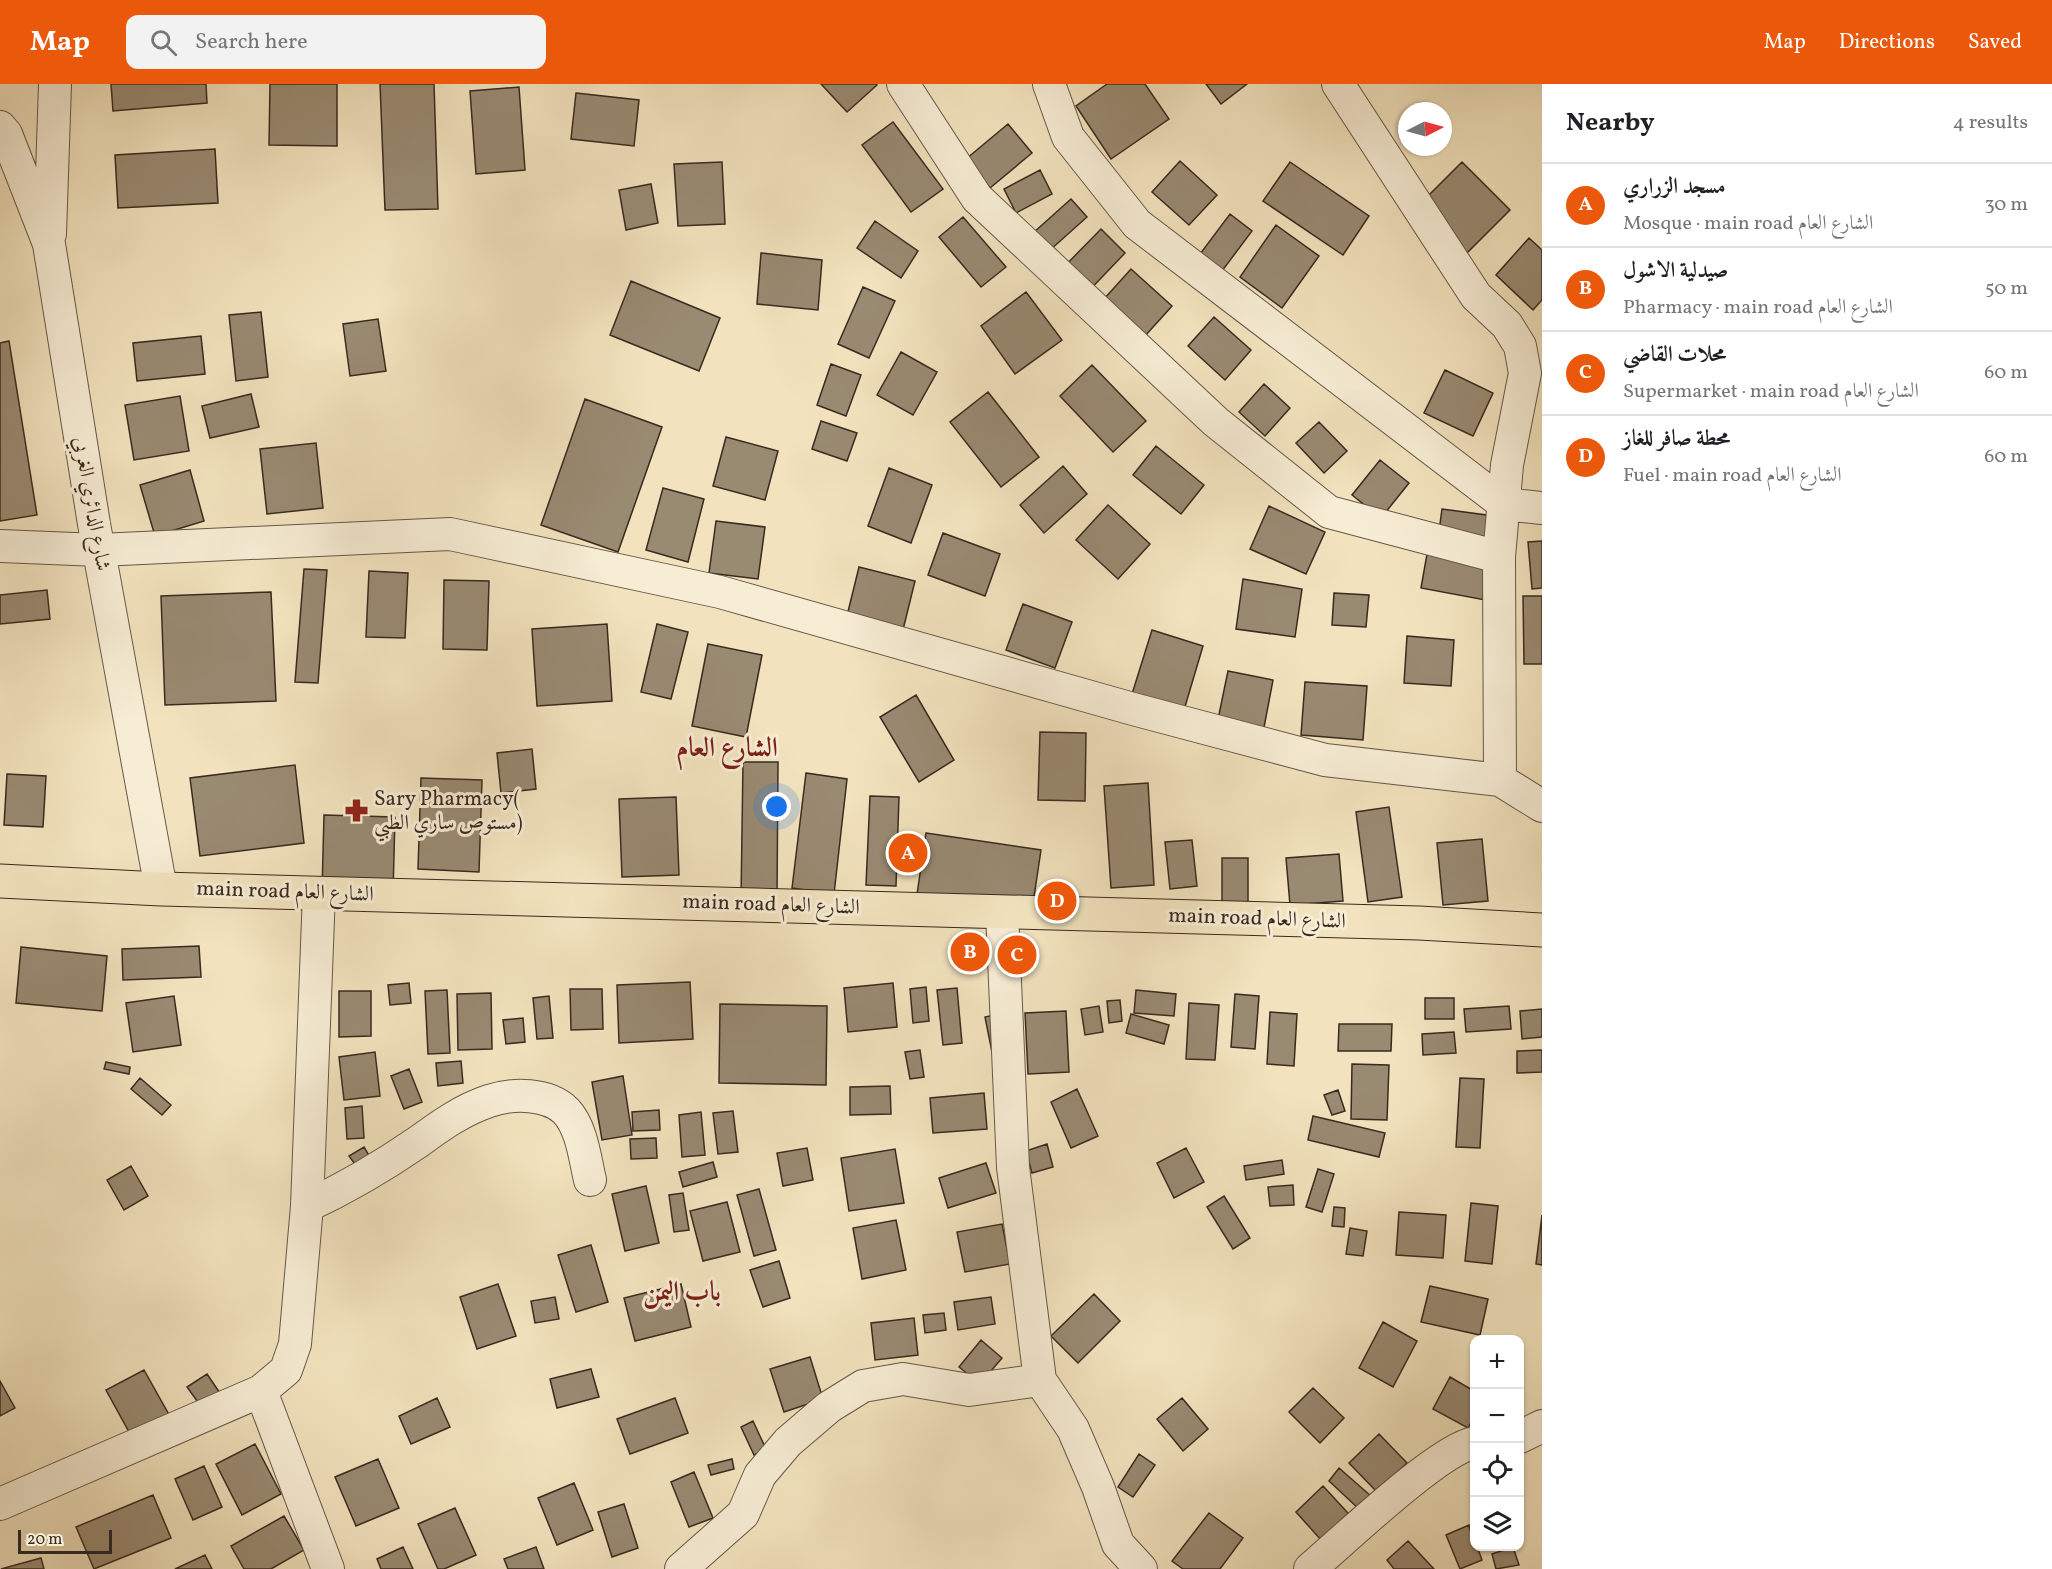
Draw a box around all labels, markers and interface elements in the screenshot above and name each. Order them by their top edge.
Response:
search box [126,15,546,69]
text: Map [30,23,90,62]
icon: search [147,26,180,59]
text: Search here [195,27,308,58]
text: Map [1764,28,1806,57]
text: Directions [1839,28,1935,57]
text: Saved [1968,28,2022,57]
north arrow [1398,102,1452,156]
text: Nearby [1566,105,1655,141]
text: 4 results [1953,109,2028,137]
text: مسجد الزراري [1623,172,1726,203]
text: A [1578,191,1593,219]
text: 30 m [1984,191,2028,219]
text: Mosque · main road الشارع العام [1623,210,1873,238]
text: صيدلية الاشول [1623,256,1728,287]
text: B [1579,275,1592,303]
text: 50 m [1985,275,2028,303]
text: Pharmacy · main road الشارع العام [1623,294,1893,322]
text: محلات القاضي [1623,340,1726,371]
text: C [1579,359,1592,387]
text: 60 m [1984,359,2028,387]
text: Supermarket · main road الشارع العام [1623,378,1919,406]
text: محطة صافر للغاز [1623,424,1730,455]
street label: شارع الدائري الغربي [63,435,117,574]
text: D [1578,443,1593,471]
text: 60 m [1984,443,2028,471]
text: Fuel · main road الشارع العام [1623,462,1842,490]
district label: الشارع العام [676,730,778,771]
place label: Sary Pharmacy( مستوص ساري الطبي) [374,785,523,842]
your location [762,792,791,821]
pharmacy icon: Sary Pharmacy( مستوص ساري الطبي) [343,798,369,824]
pin: A [888,830,928,876]
street label: main road الشارع العام [196,874,374,912]
pin: D [1038,878,1076,924]
street label: main road الشارع العام [682,887,860,925]
street label: main road الشارع العام [1168,901,1346,939]
pin: B [950,930,990,974]
pin: C [998,932,1036,978]
district label: باب اليمن [643,1274,721,1312]
map controls [1470,1335,1524,1551]
button: + [1470,1335,1524,1389]
button: − [1470,1389,1524,1443]
button: locate [1470,1443,1524,1497]
button: layers [1470,1497,1524,1551]
scale bar [18,1527,112,1554]
text: 20 m [27,1529,62,1551]

